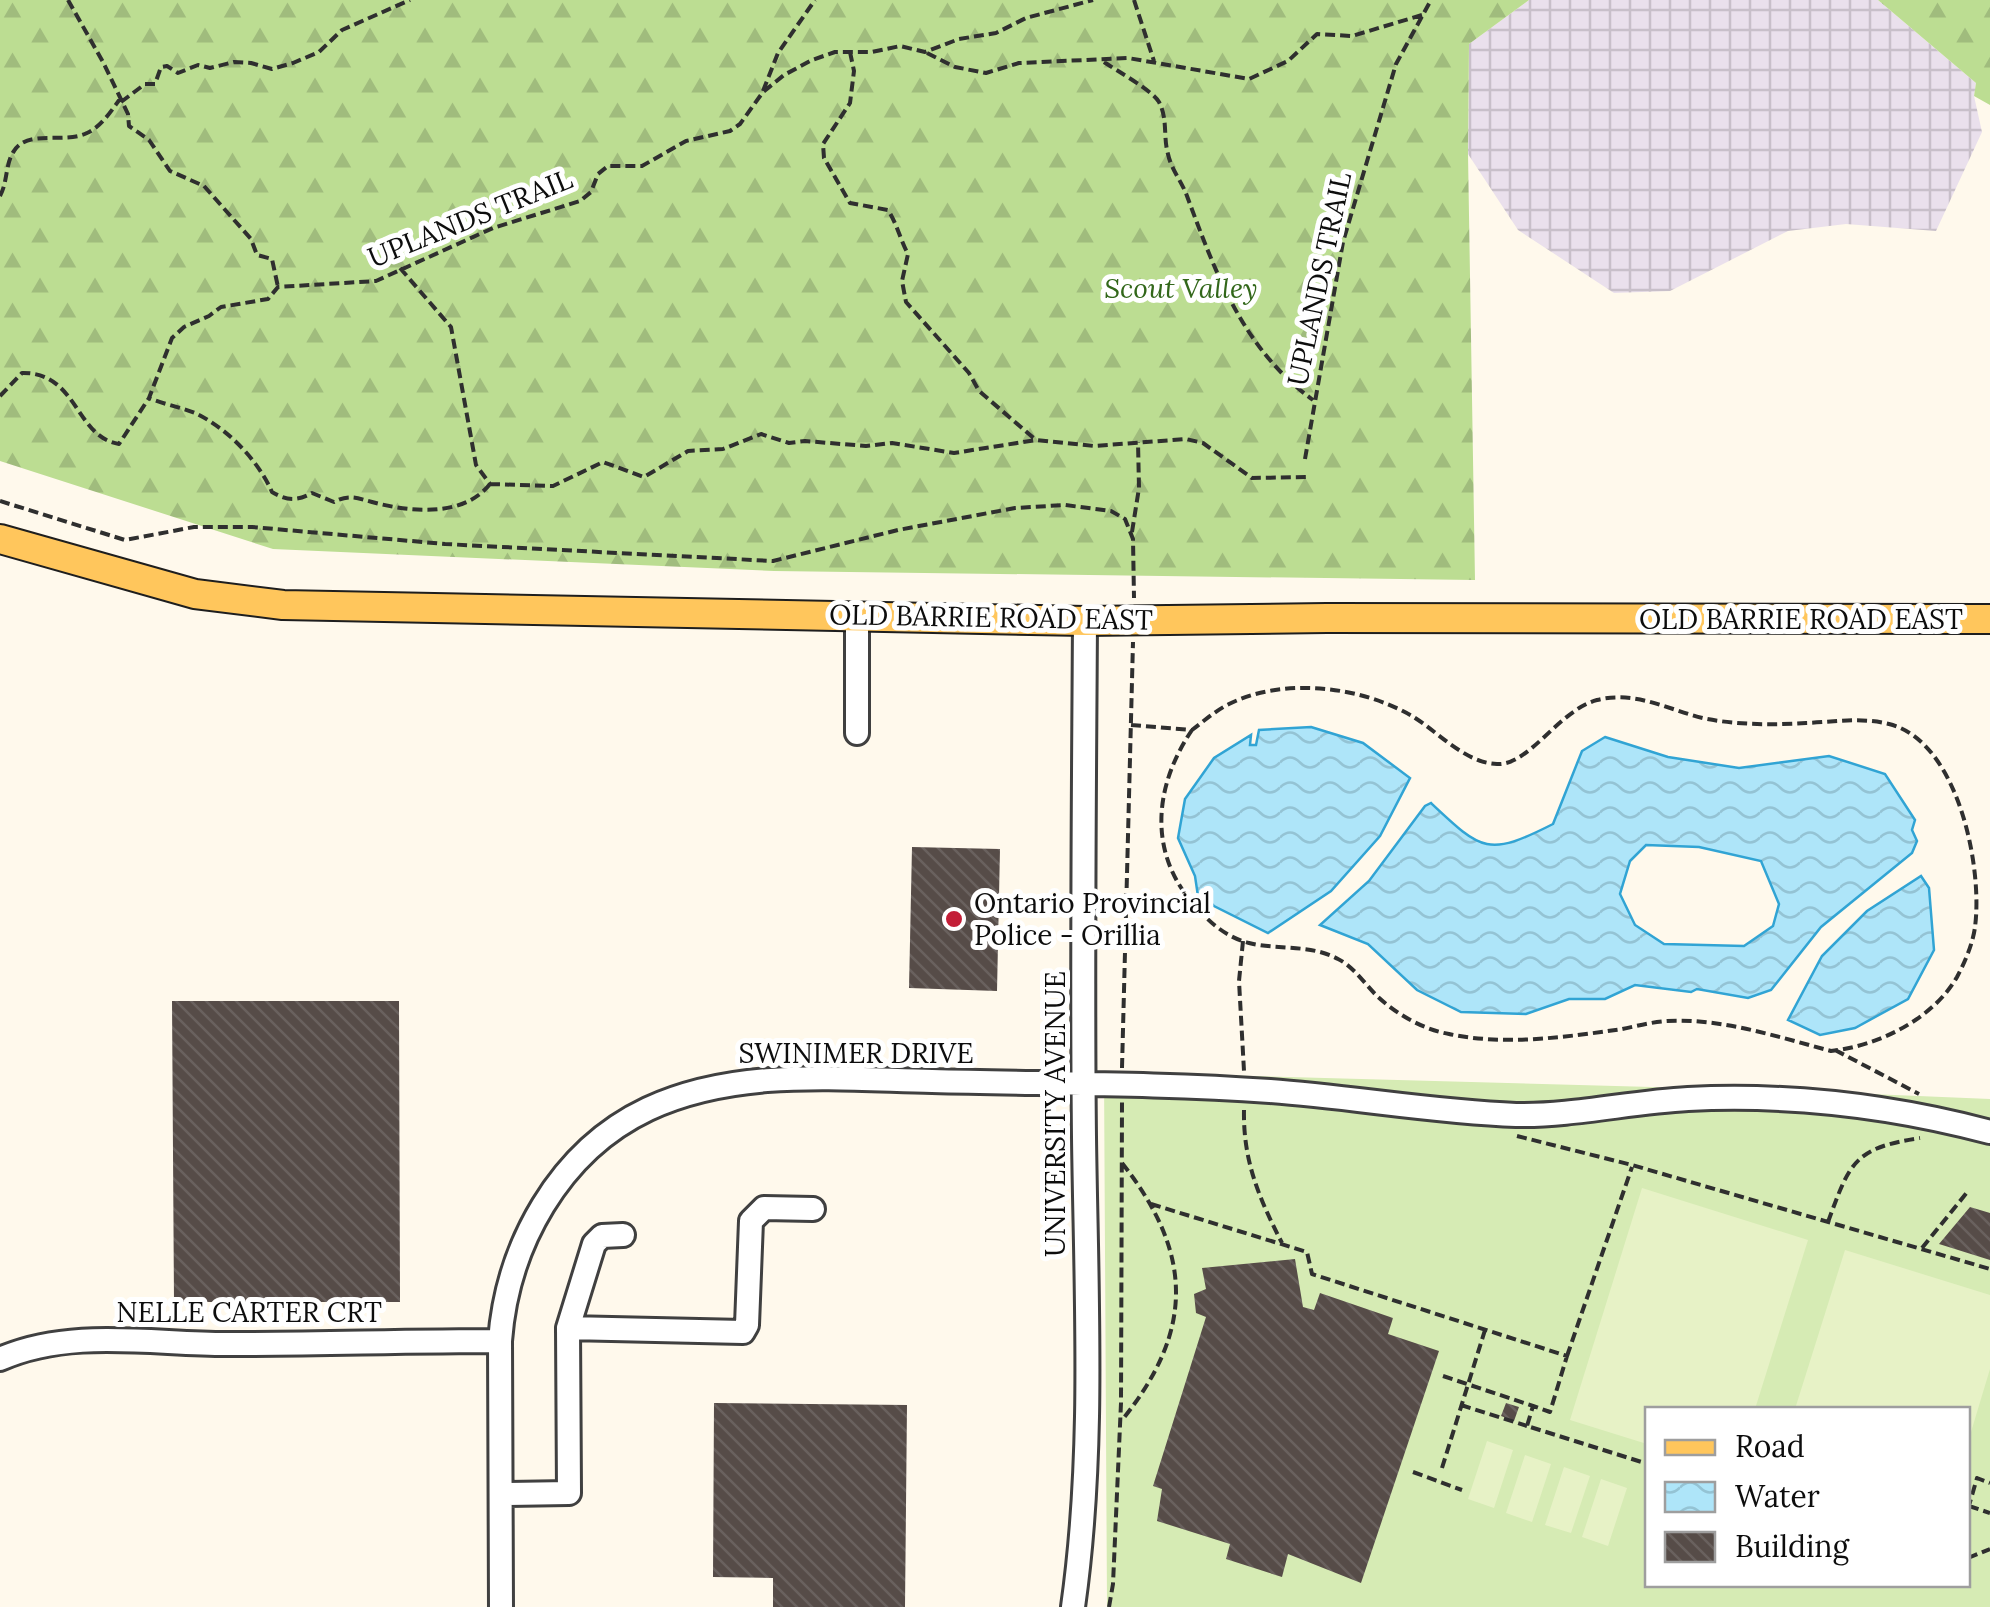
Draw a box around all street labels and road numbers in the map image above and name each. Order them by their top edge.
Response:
street label: UPLANDS TRAIL [362,161,578,275]
street label: UPLANDS TRAIL [1279,169,1359,389]
street label: OLD BARRIE ROAD EAST [829,596,1153,638]
street label: OLD BARRIE ROAD EAST [1639,601,1963,637]
street label: UNIVERSITY AVENUE [1037,971,1073,1257]
street label: SWINIMER DRIVE [738,1035,974,1071]
street label: NELLE CARTER CRT [116,1294,382,1330]

